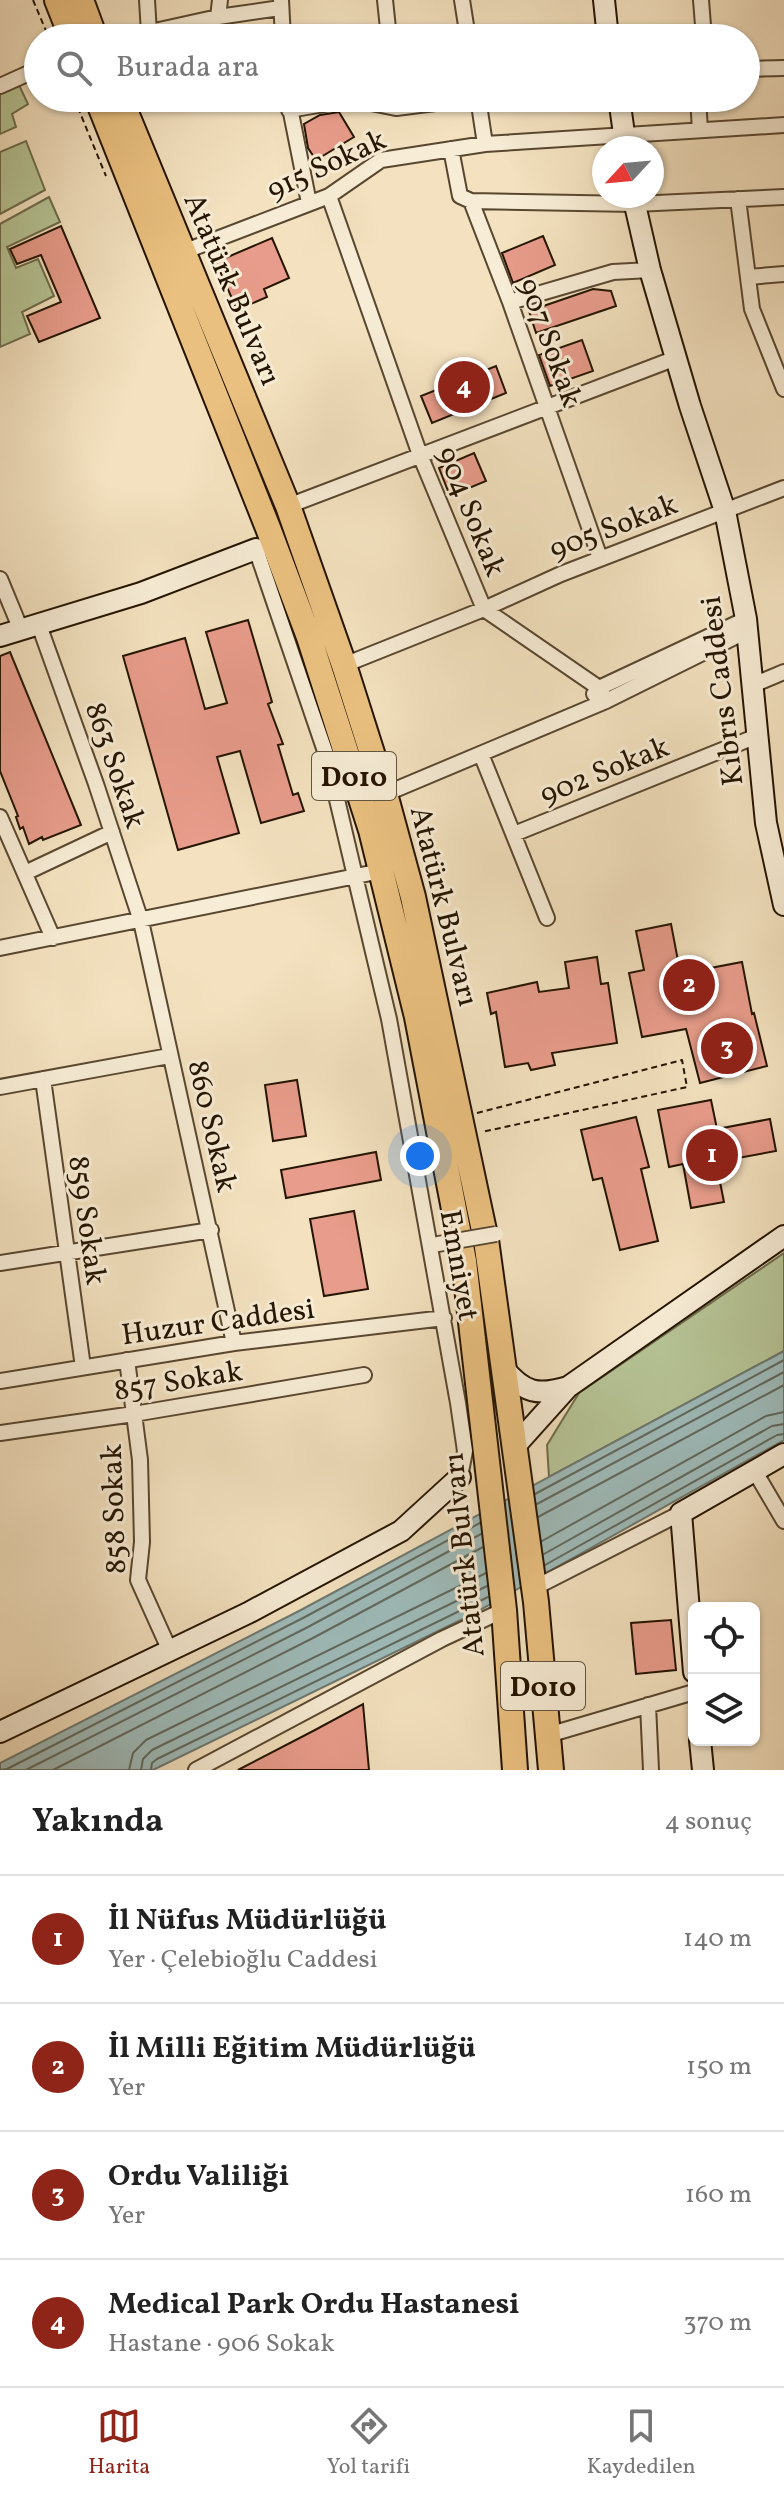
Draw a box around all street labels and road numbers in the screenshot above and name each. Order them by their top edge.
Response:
street label: 915 Sokak [260,120,393,212]
street label: Atatürk Bulvarı [172,187,291,392]
street label: 907 Sokak [506,272,592,413]
street label: 904 Sokak [425,440,515,583]
street label: 905 Sokak [544,484,684,572]
street label: Kıbrıs Caddesi [691,594,755,788]
street label: 863 Sokak [73,697,155,835]
street label: 902 Sokak [534,727,676,817]
road number: D010 [312,752,396,800]
street label: Atatürk Bulvarı [398,802,488,1011]
street label: 860 Sokak [175,1056,247,1197]
street label: 859 Sokak [56,1153,116,1288]
street label: Emniyet [428,1206,488,1324]
street label: Huzur Caddesi [119,1289,318,1357]
street label: 857 Sokak [111,1351,246,1413]
street label: 858 Sokak [92,1443,138,1575]
street label: Atatürk Bulvarı [433,1451,497,1659]
road number: D010 [501,1662,585,1710]

